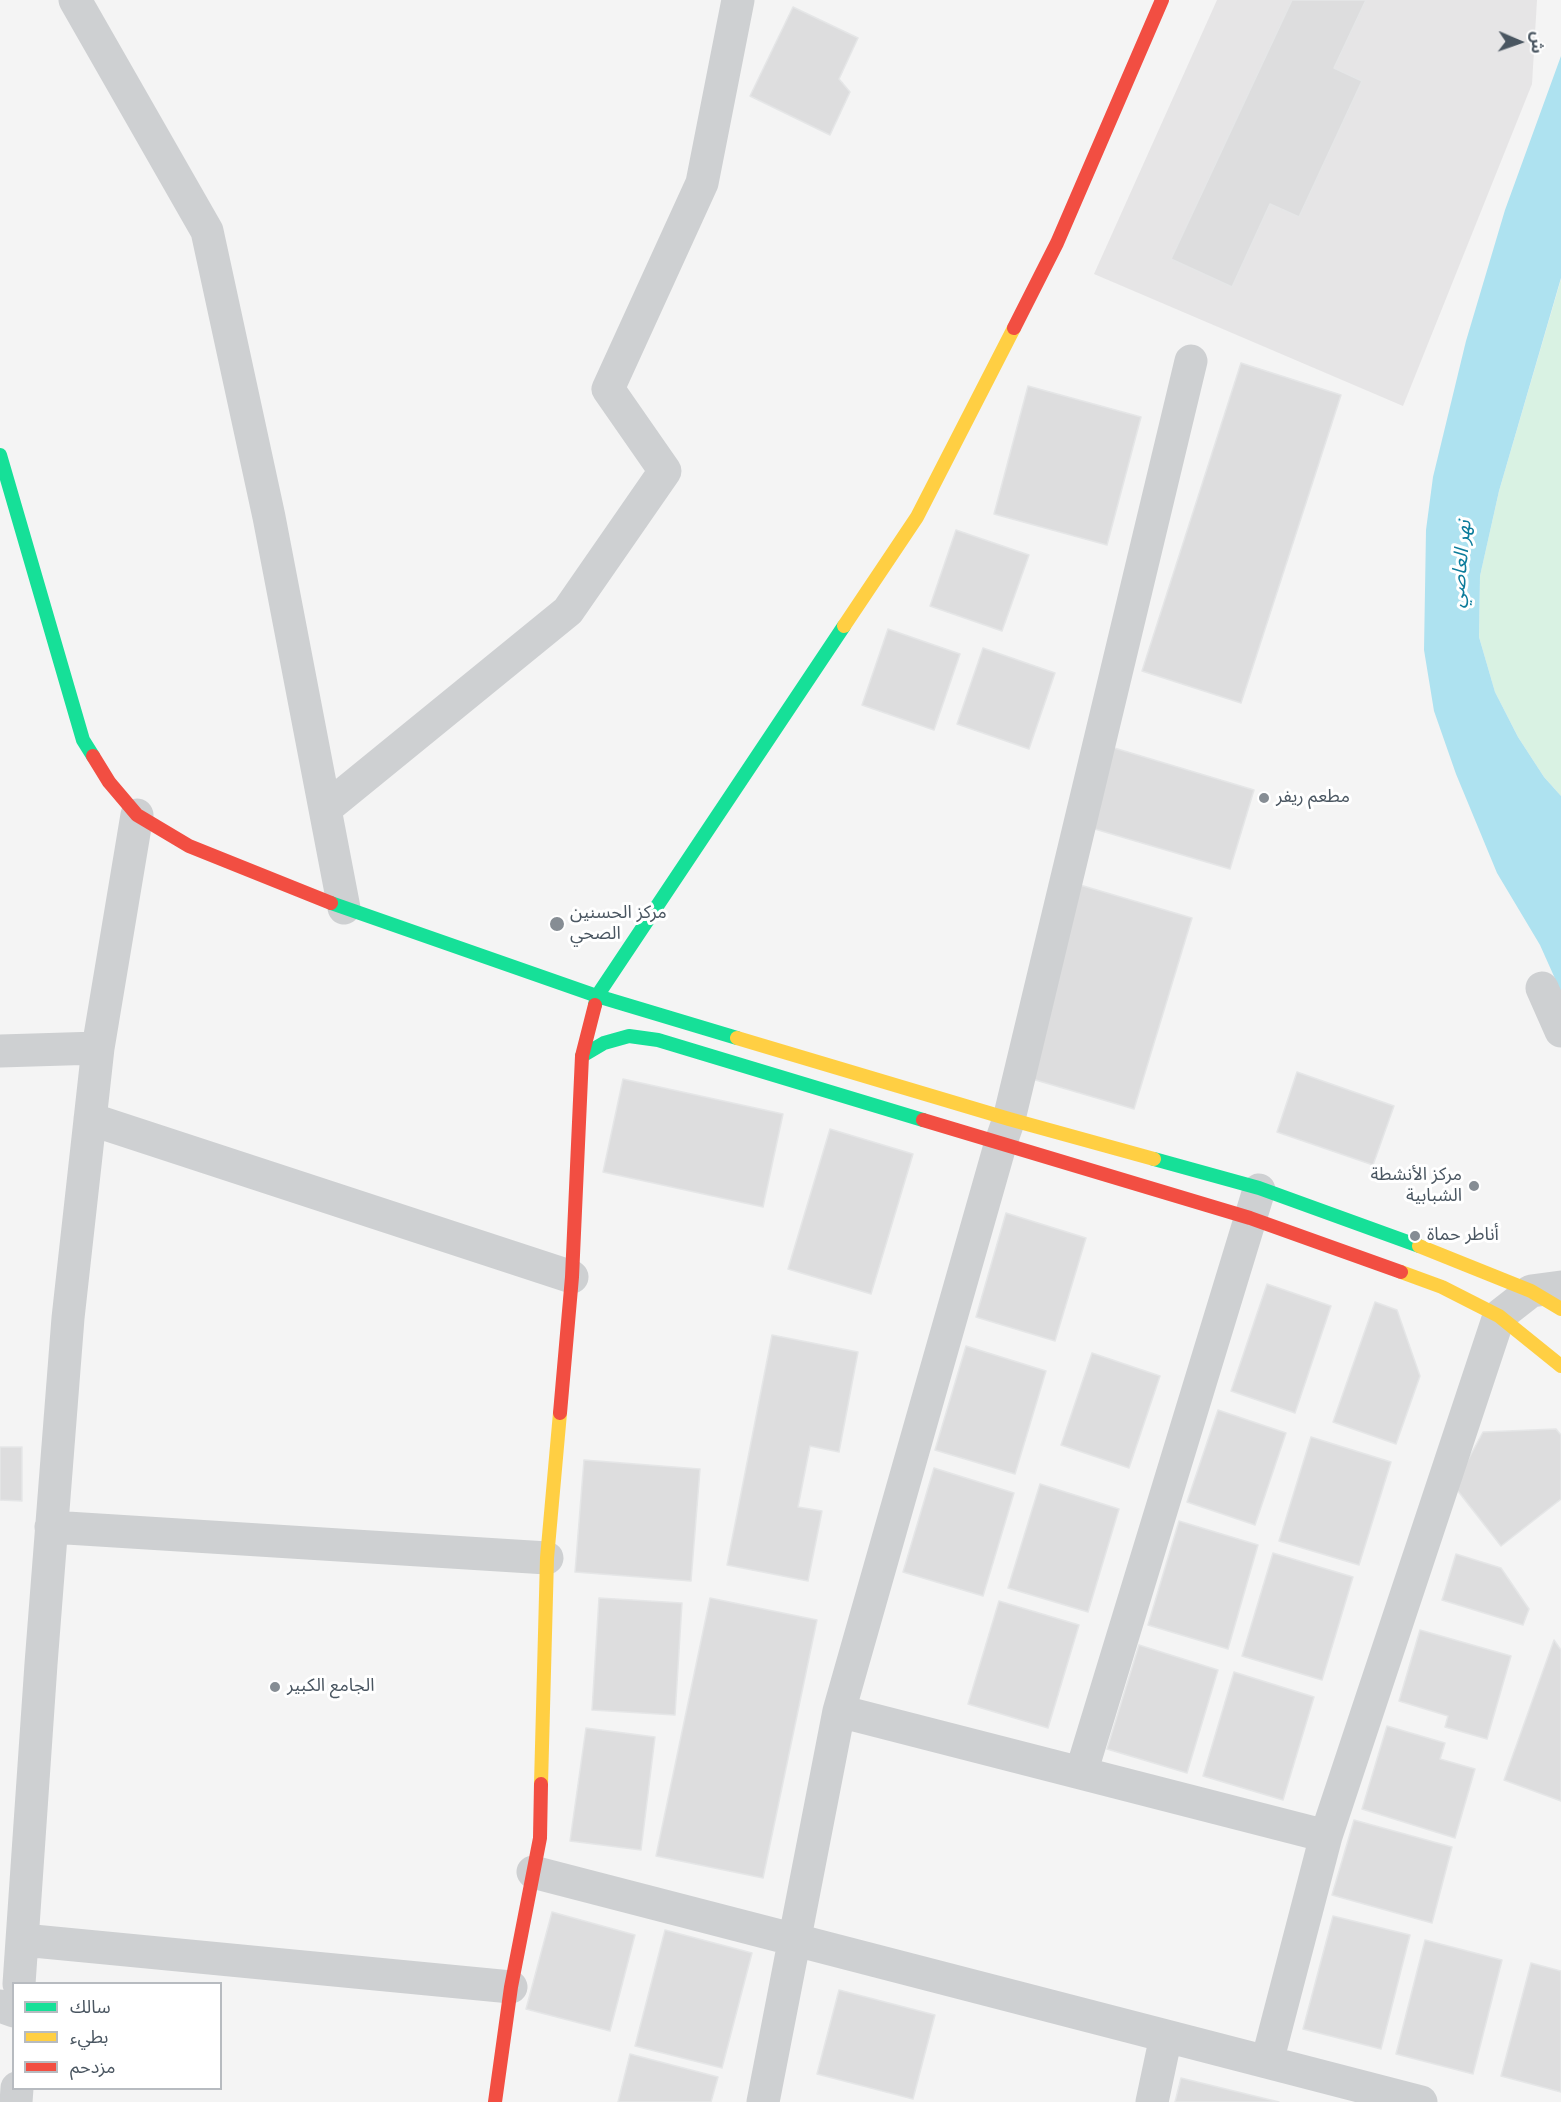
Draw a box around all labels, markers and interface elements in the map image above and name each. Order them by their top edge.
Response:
north arrow [1489,12,1549,72]
text: ش [1526,31,1548,54]
water label: نهر العاصي [1446,519,1478,609]
place label: مطعم ريفر [1276,787,1350,809]
marker: مطعم ريفر [1257,791,1271,805]
place label: مركز الحسنين الصحي [570,903,667,946]
marker: مركز الحسنين الصحي [548,915,566,933]
place label: مركز الأنشطة الشبابية [1371,1165,1462,1208]
marker: مركز الأنشطة الشبابية [1467,1179,1481,1193]
place label: أناطر حماة [1427,1225,1499,1247]
marker: أناطر حماة [1408,1229,1422,1243]
place label: الجامع الكبير [287,1676,374,1698]
marker: الجامع الكبير [268,1680,282,1694]
legend [12,1982,222,2090]
text: سالك [70,1995,111,2019]
text: بطيء [70,2025,108,2049]
text: مزدحم [70,2055,115,2079]

